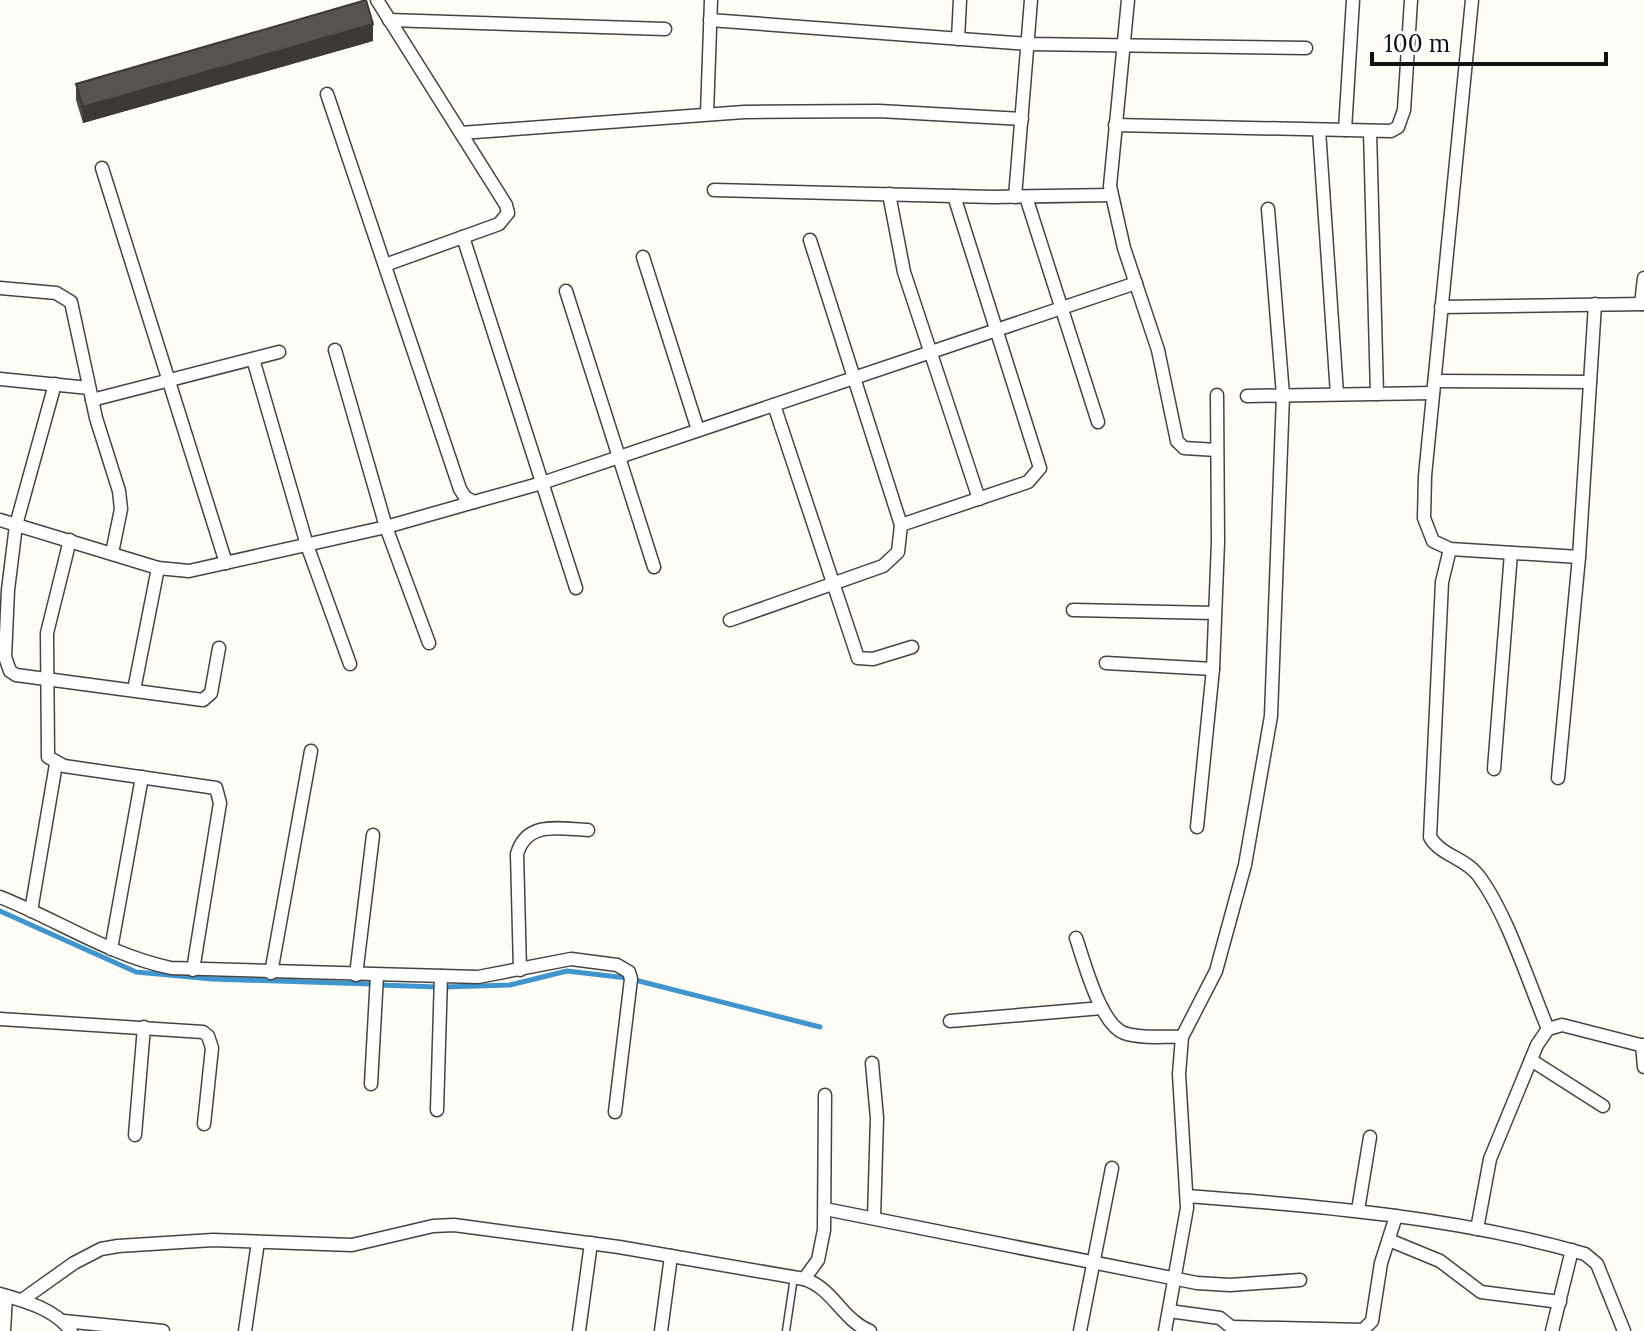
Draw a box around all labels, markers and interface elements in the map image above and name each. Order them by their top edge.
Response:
scale bar [1372,16,1606,66]
text: 100 m [1384,28,1450,59]

